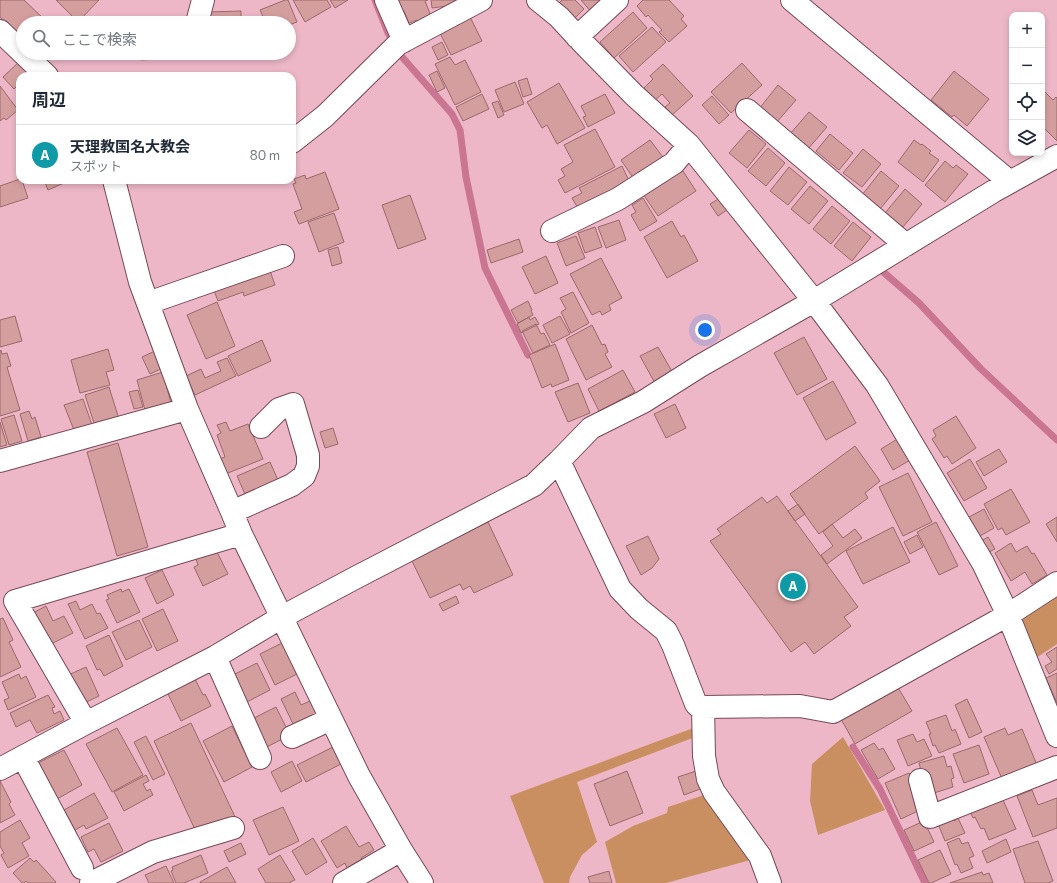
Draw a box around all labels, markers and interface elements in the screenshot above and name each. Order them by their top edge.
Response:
map controls [1009,12,1045,156]
button: + [1009,12,1045,48]
search box [16,16,296,60]
icon: search [30,27,52,49]
text: ここで検索 [62,30,137,48]
button: − [1009,48,1045,84]
button: locate [1009,84,1045,120]
text: 周辺 [32,89,66,110]
button: layers [1009,120,1045,156]
text: 天理教国名大教会 [70,137,190,155]
text: A [40,147,50,163]
text: 80 m [250,147,280,163]
text: スポット [70,158,122,174]
your location [695,320,715,340]
pin: A [780,571,806,601]

